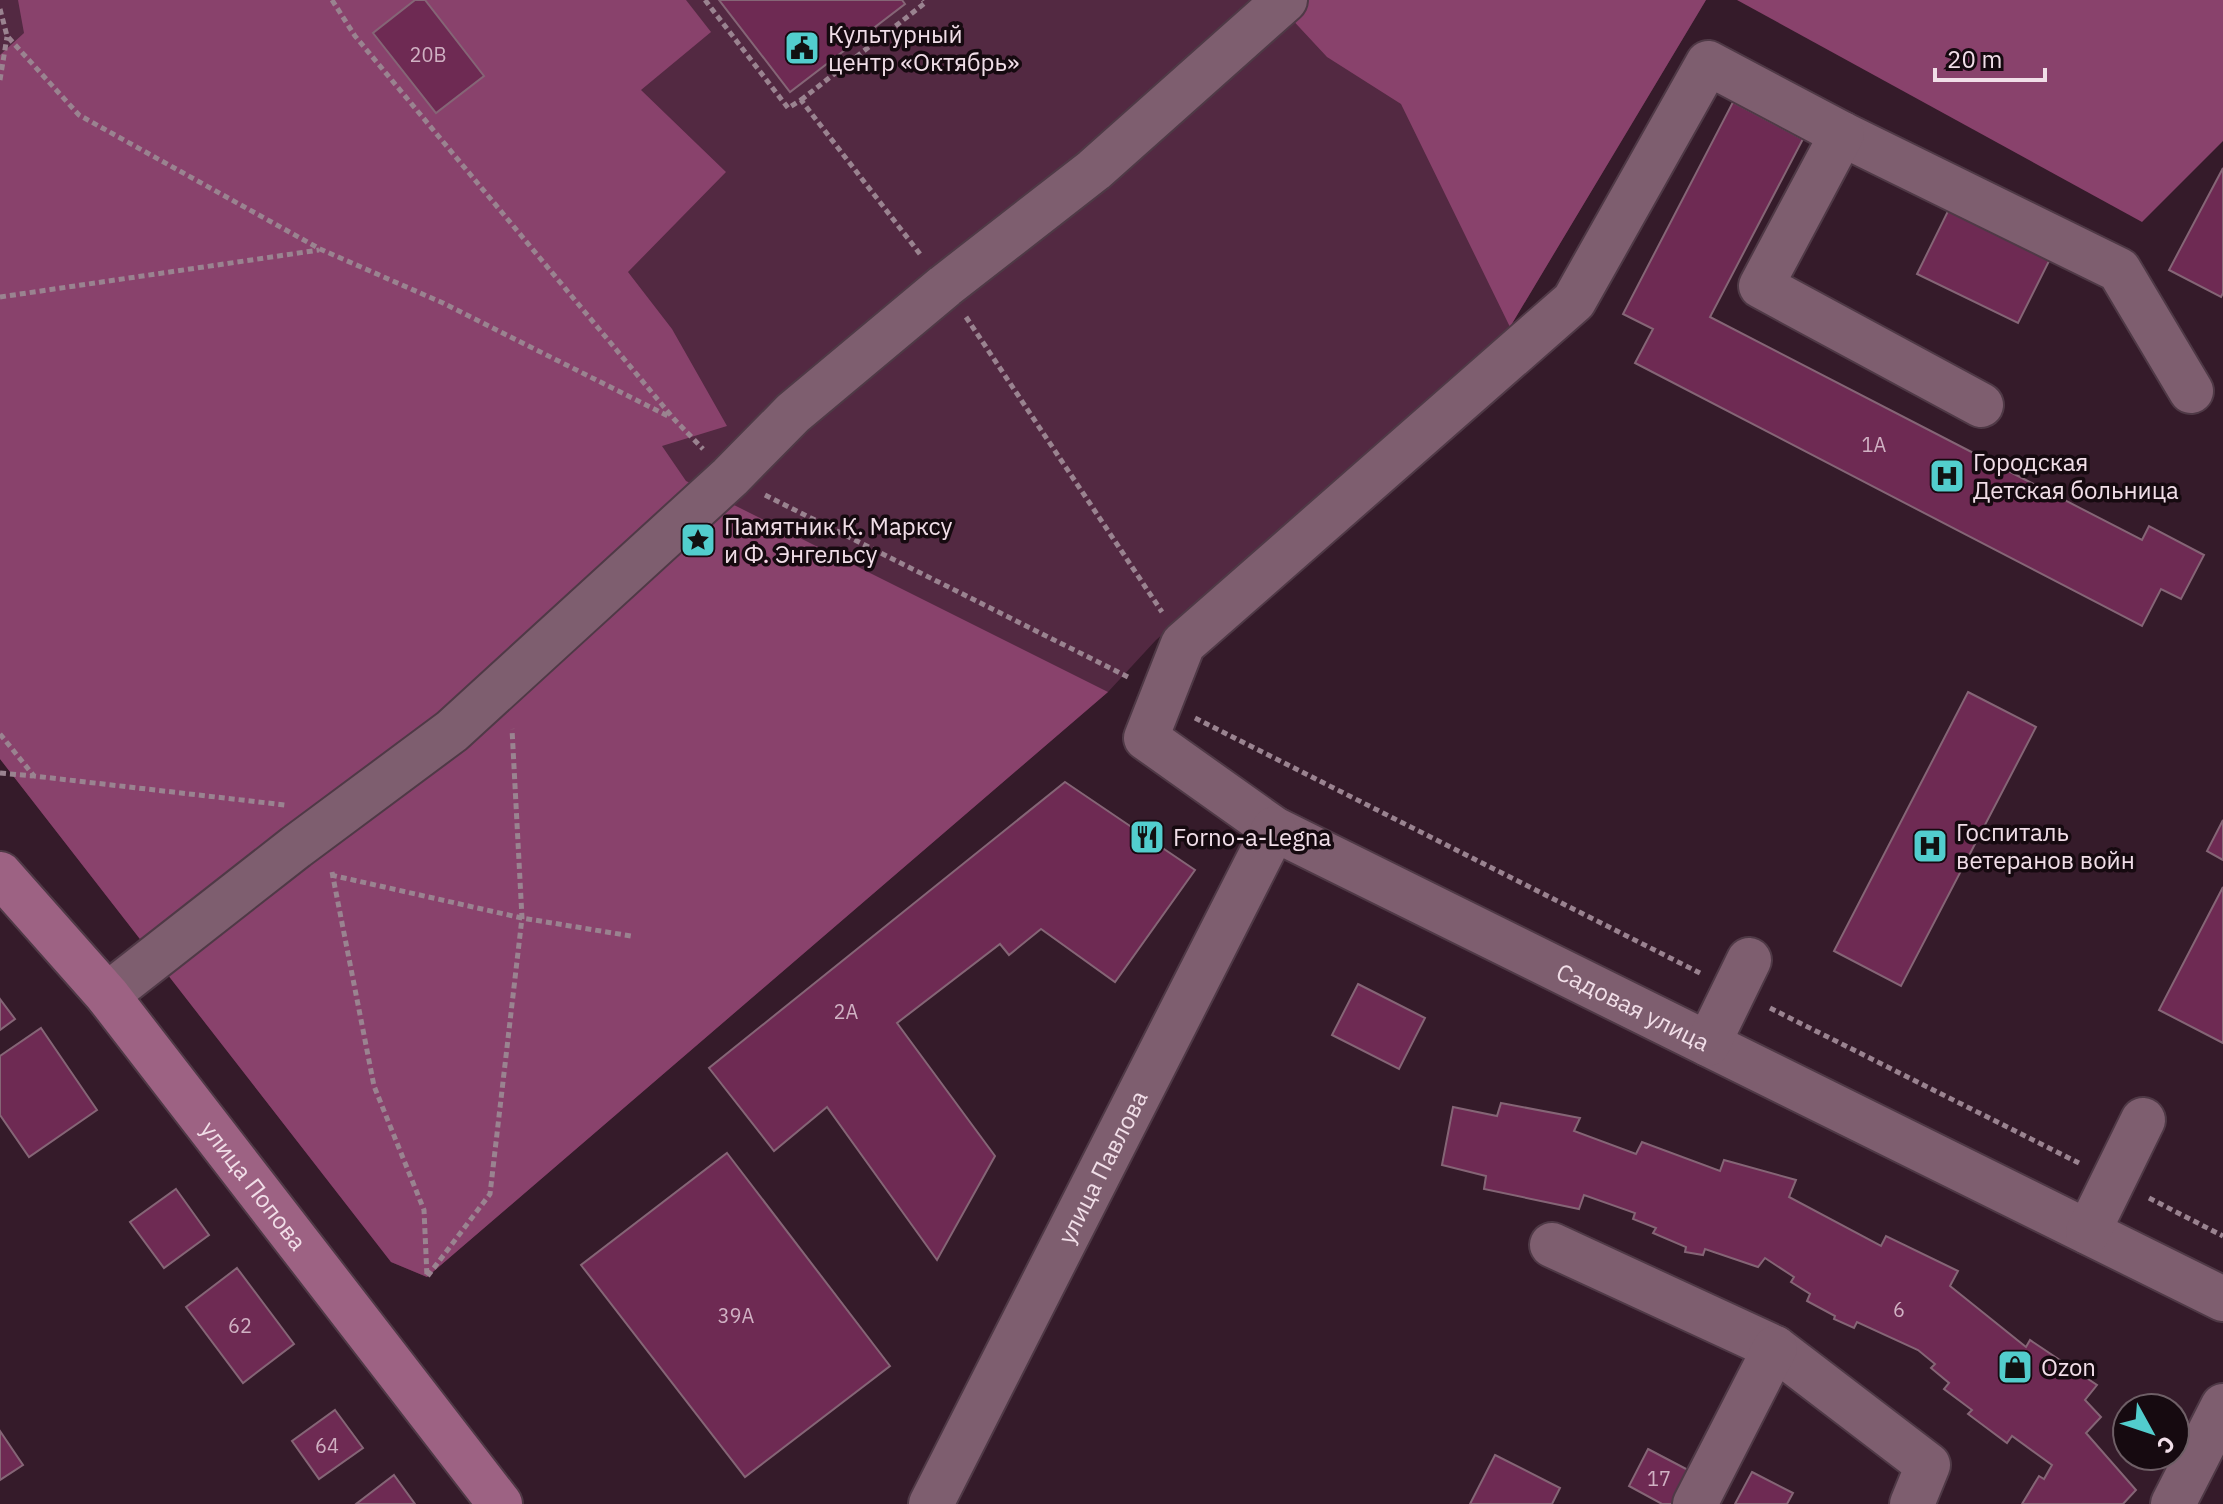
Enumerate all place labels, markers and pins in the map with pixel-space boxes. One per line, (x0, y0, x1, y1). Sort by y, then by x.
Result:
place label: Культурный центр «Октябрь» (828, 18, 1019, 78)
public building icon: Культурный центр «Октябрь» (783, 29, 821, 67)
place label: Городская Детская больница (1973, 446, 2179, 506)
hospital icon: Городская Детская больница (1928, 457, 1966, 495)
place label: Памятник К. Марксу и Ф. Энгельсу (724, 510, 953, 570)
place icon: Памятник К. Марксу и Ф. Энгельсу (679, 521, 717, 559)
place label: Госпиталь ветеранов войн (1956, 816, 2135, 876)
restaurant icon: Forno-a-Legna (1128, 818, 1166, 856)
place label: Forno-a-Legna (1173, 821, 1331, 853)
hospital icon: Госпиталь ветеранов войн (1911, 827, 1949, 865)
shop icon: Ozon (1996, 1348, 2034, 1386)
place label: Ozon (2041, 1351, 2096, 1383)

